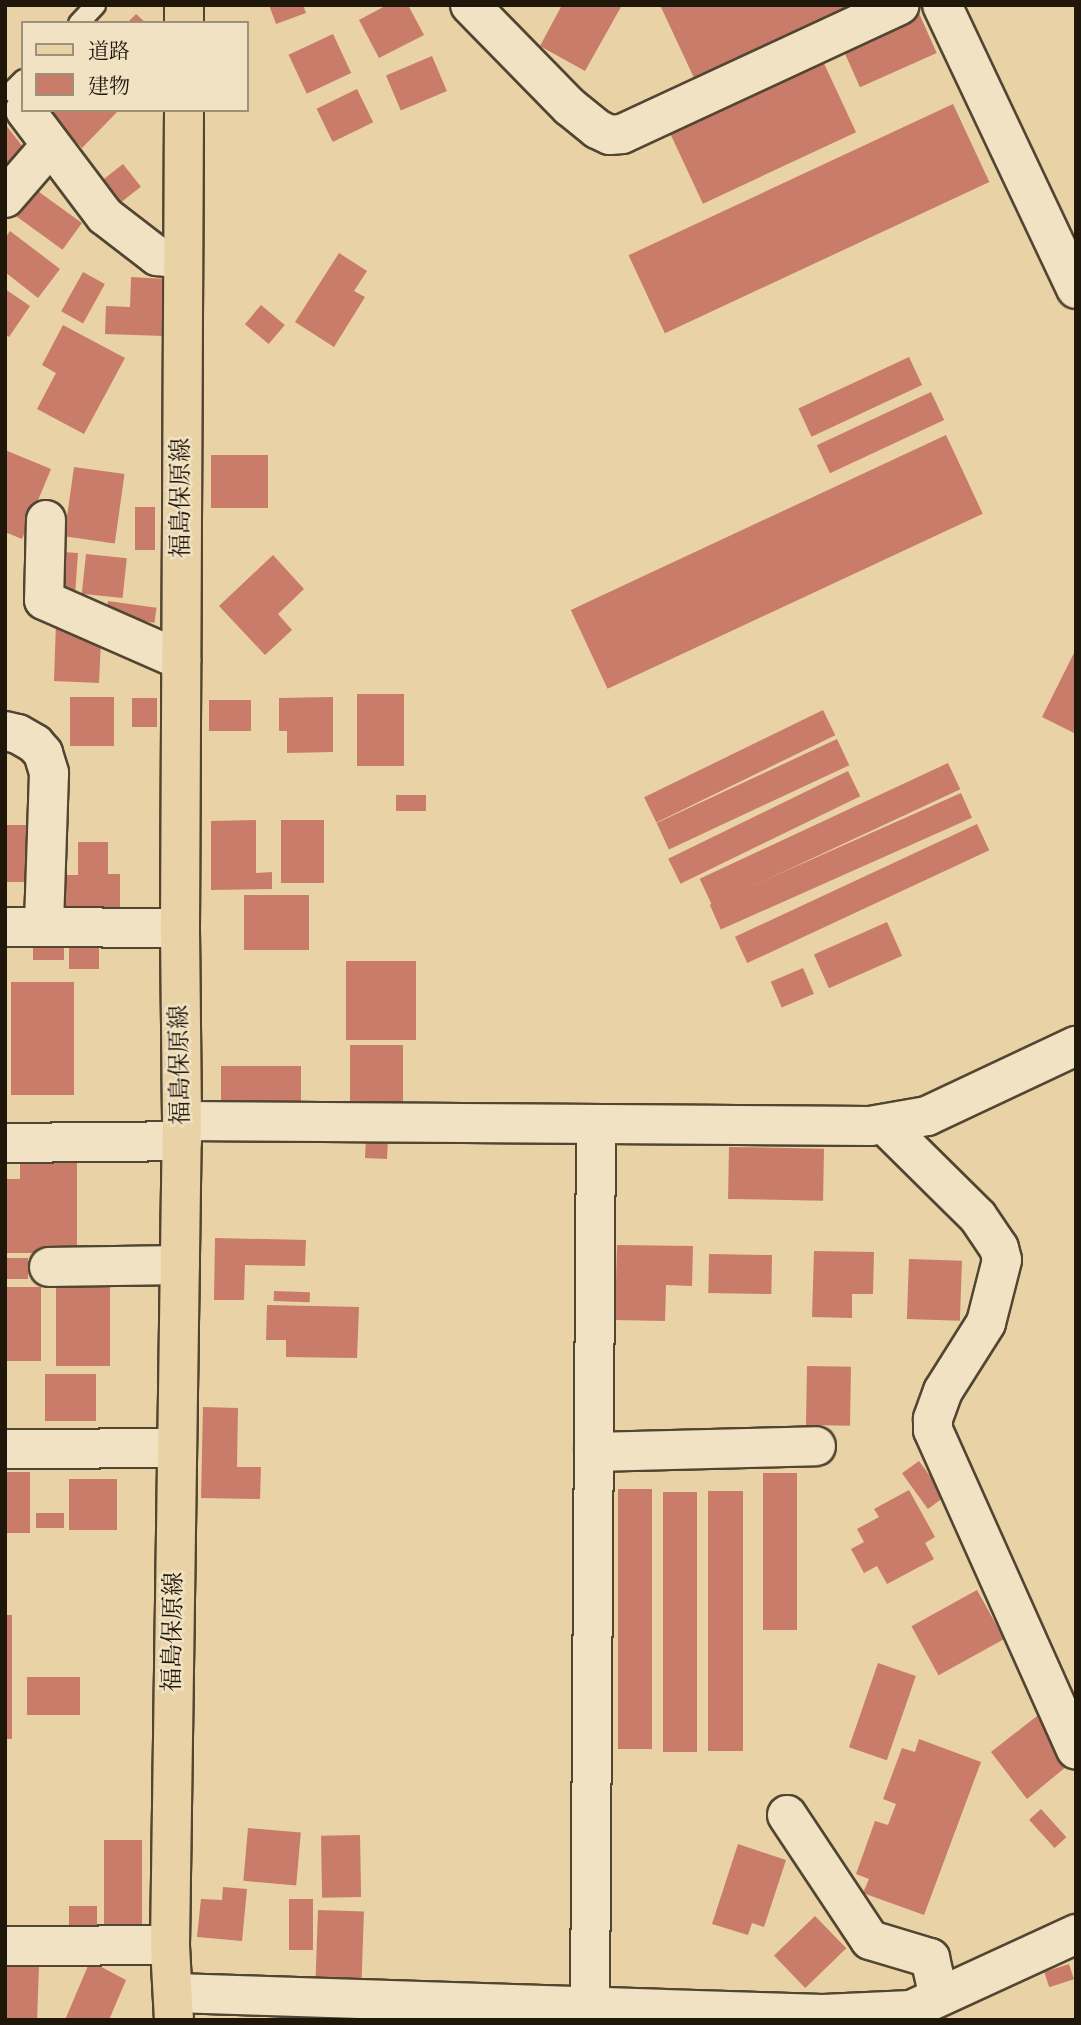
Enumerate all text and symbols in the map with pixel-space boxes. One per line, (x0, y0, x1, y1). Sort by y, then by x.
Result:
legend (21, 21, 248, 112)
text: 道路 (88, 39, 130, 66)
text: 建物 (88, 74, 130, 101)
street label: 福島保原線 (168, 438, 196, 558)
street label: 福島保原線 (166, 1005, 196, 1125)
street label: 福島保原線 (159, 1572, 189, 1692)

